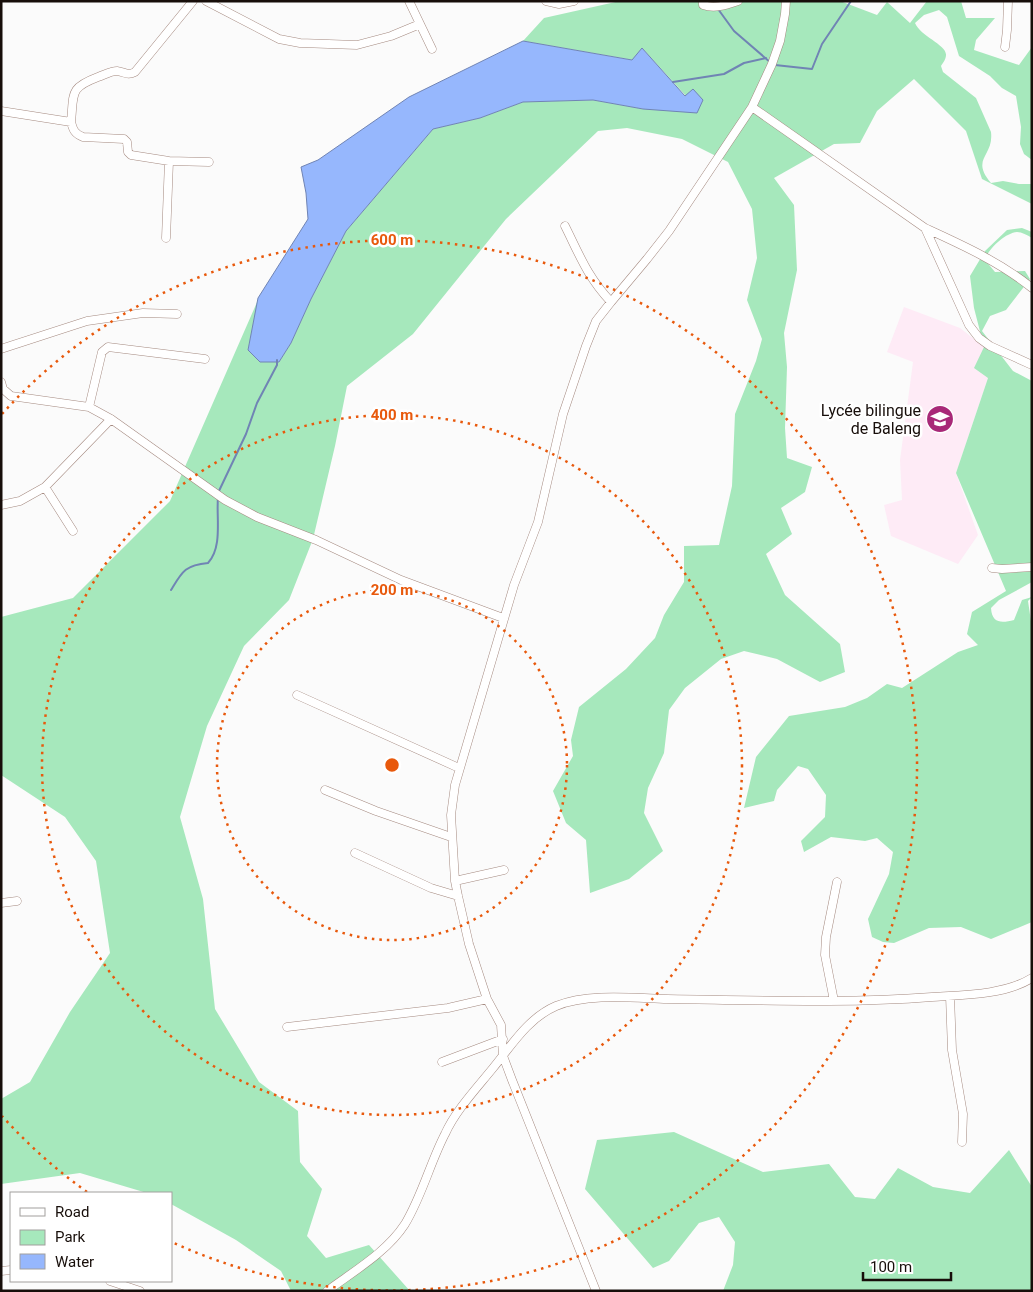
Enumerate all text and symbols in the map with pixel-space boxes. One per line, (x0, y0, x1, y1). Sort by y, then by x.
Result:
text: 600 m (371, 231, 413, 249)
place label: Lycée bilingue de Baleng (821, 401, 921, 438)
school or university icon: Lycée bilingue de Baleng (925, 404, 955, 434)
text: 400 m (371, 406, 413, 424)
text: 200 m (371, 581, 413, 599)
centre of rings (383, 756, 401, 774)
legend (10, 1192, 172, 1282)
text: Road (55, 1203, 89, 1221)
text: Park (55, 1228, 86, 1246)
scale bar (863, 1250, 950, 1282)
text: Water (55, 1253, 94, 1271)
text: 100 m (870, 1258, 912, 1276)

